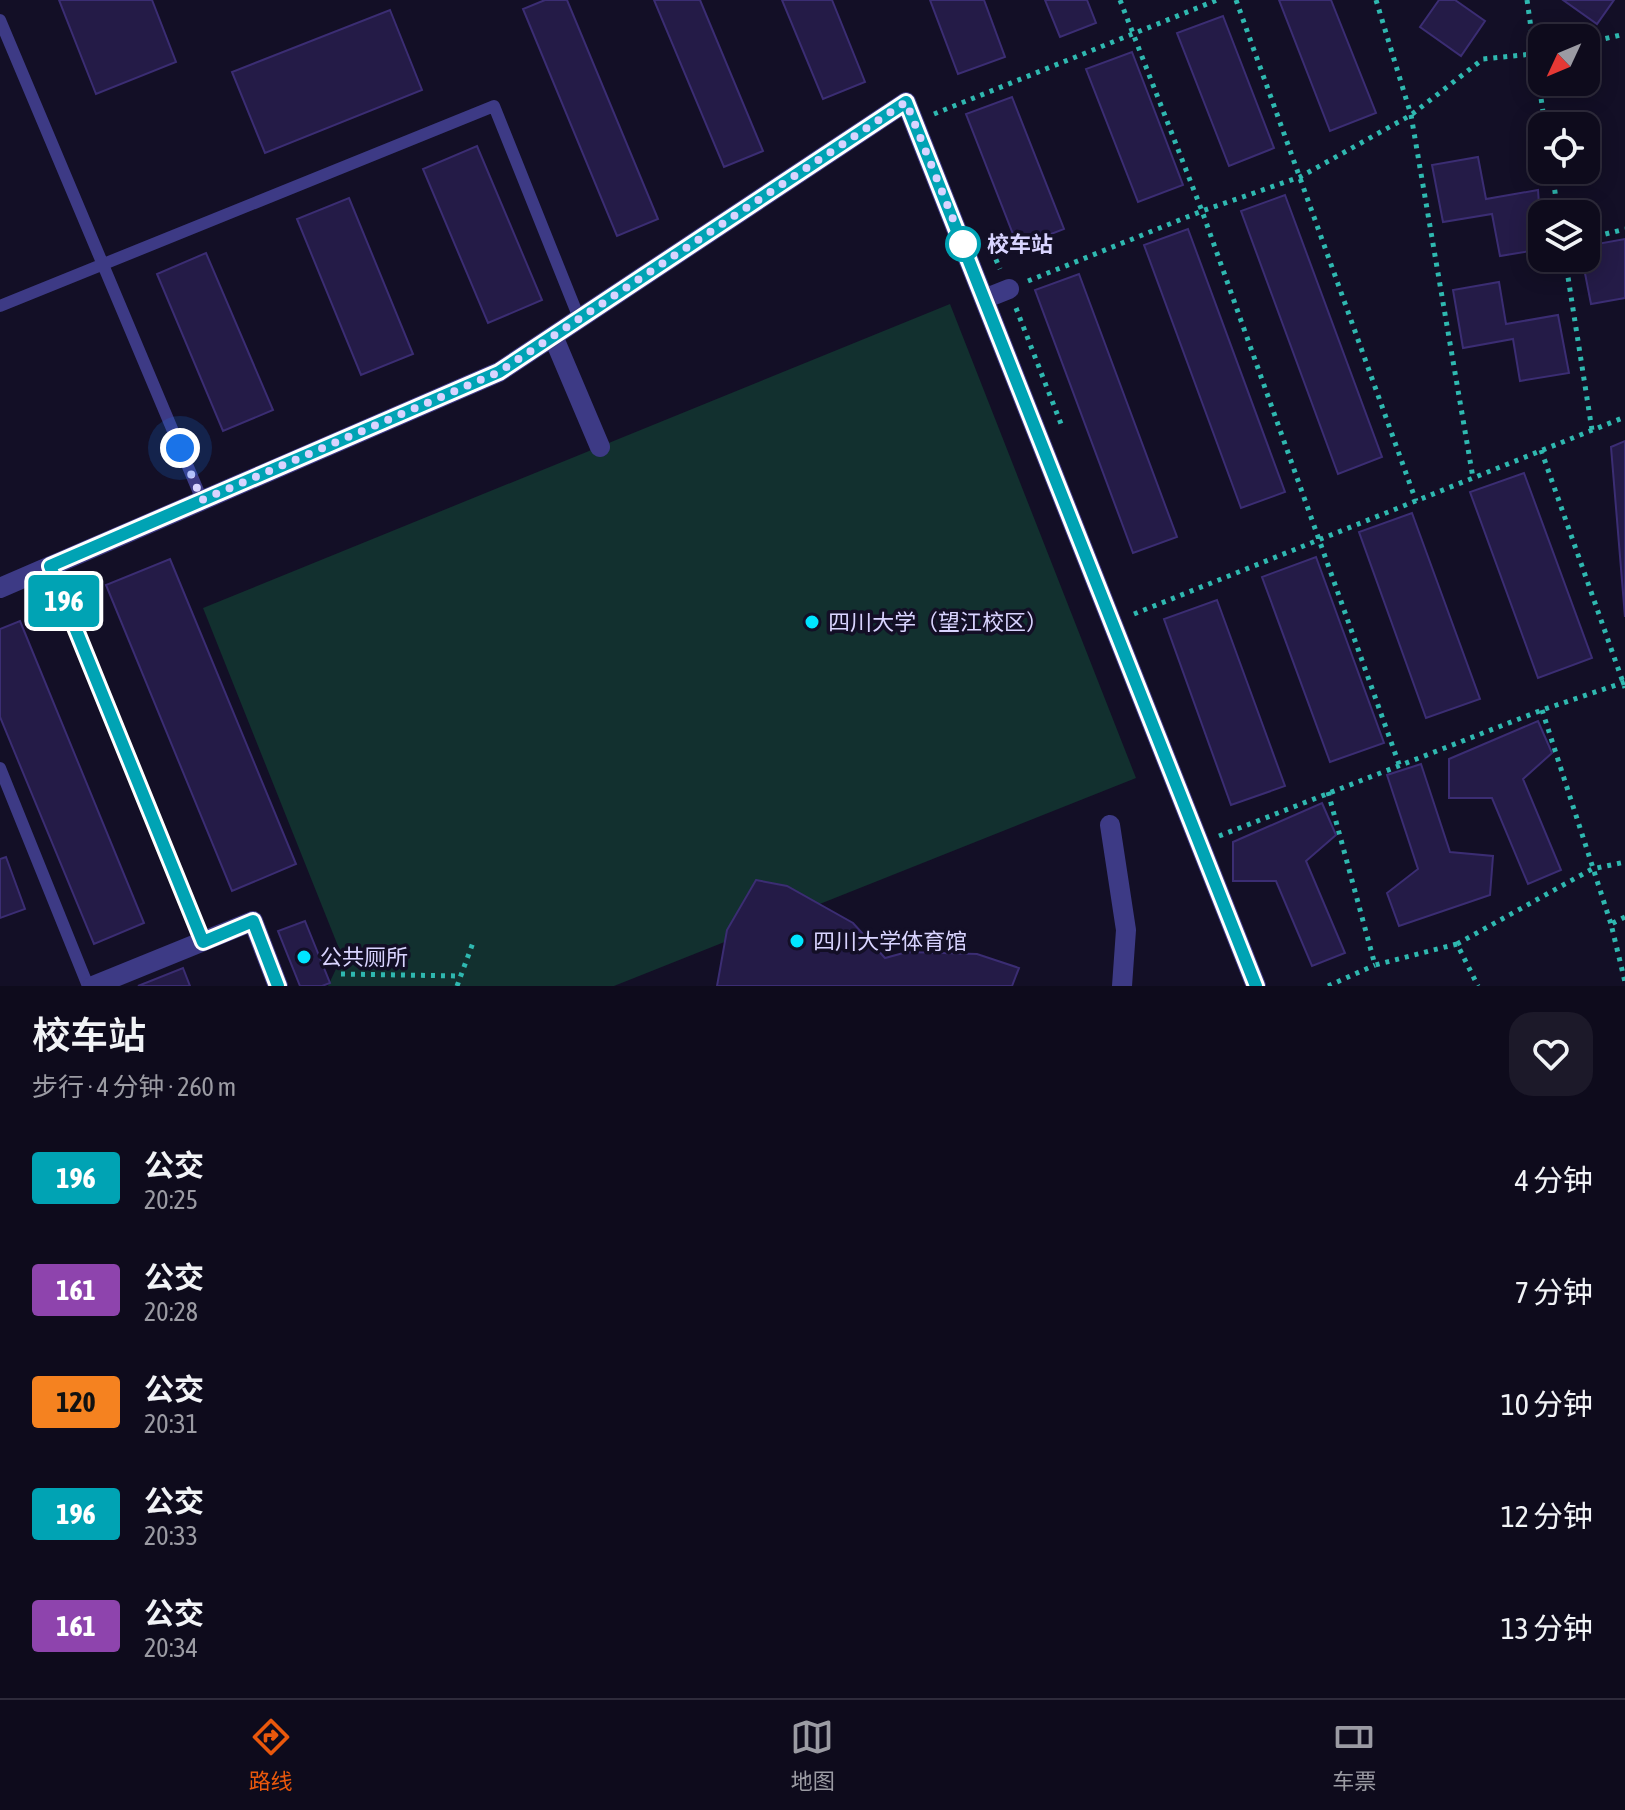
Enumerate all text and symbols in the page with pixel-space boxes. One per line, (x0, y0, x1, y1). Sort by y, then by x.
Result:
north arrow (1528, 24, 1600, 96)
map controls (1528, 24, 1600, 272)
button: locate (1528, 112, 1600, 184)
button: layers (1528, 200, 1600, 272)
marker: 校车站 (946, 227, 980, 261)
place label: 校车站 (987, 231, 1053, 257)
your location (160, 428, 200, 468)
line badge: 196 (18, 575, 110, 627)
text: 196 (44, 585, 84, 617)
place label: 四川大学（望江校区） (828, 609, 1048, 635)
marker: 四川大学（望江校区） (803, 613, 821, 631)
place label: 四川大学体育馆 (813, 928, 967, 954)
marker: 四川大学体育馆 (788, 932, 806, 950)
place label: 公共厕所 (320, 944, 408, 970)
marker: 公共厕所 (295, 948, 313, 966)
button: heart (1509, 1012, 1593, 1096)
text: 校车站 (32, 1014, 146, 1057)
text: 步行 · 4 分钟 · 260 m (32, 1072, 236, 1102)
text: 公交 (144, 1148, 204, 1182)
text: 196 (56, 1162, 96, 1194)
text: 4 分钟 (1515, 1163, 1593, 1197)
text: 20:25 (144, 1185, 198, 1215)
text: 公交 (144, 1260, 204, 1294)
text: 161 (56, 1274, 96, 1306)
text: 7 分钟 (1515, 1275, 1593, 1309)
text: 20:28 (144, 1297, 198, 1327)
text: 公交 (144, 1372, 204, 1406)
text: 120 (56, 1386, 96, 1418)
text: 10 分钟 (1501, 1387, 1593, 1421)
text: 20:31 (144, 1409, 198, 1439)
text: 公交 (144, 1484, 204, 1518)
text: 196 (56, 1498, 96, 1530)
text: 12 分钟 (1501, 1499, 1593, 1533)
text: 20:33 (144, 1521, 198, 1551)
text: 公交 (144, 1596, 204, 1630)
text: 161 (56, 1610, 96, 1642)
text: 13 分钟 (1501, 1611, 1593, 1645)
text: 20:34 (144, 1633, 198, 1663)
tab: 路线 (249, 1715, 293, 1795)
tab: 地图 (790, 1715, 834, 1795)
tab: 车票 (1332, 1715, 1376, 1795)

